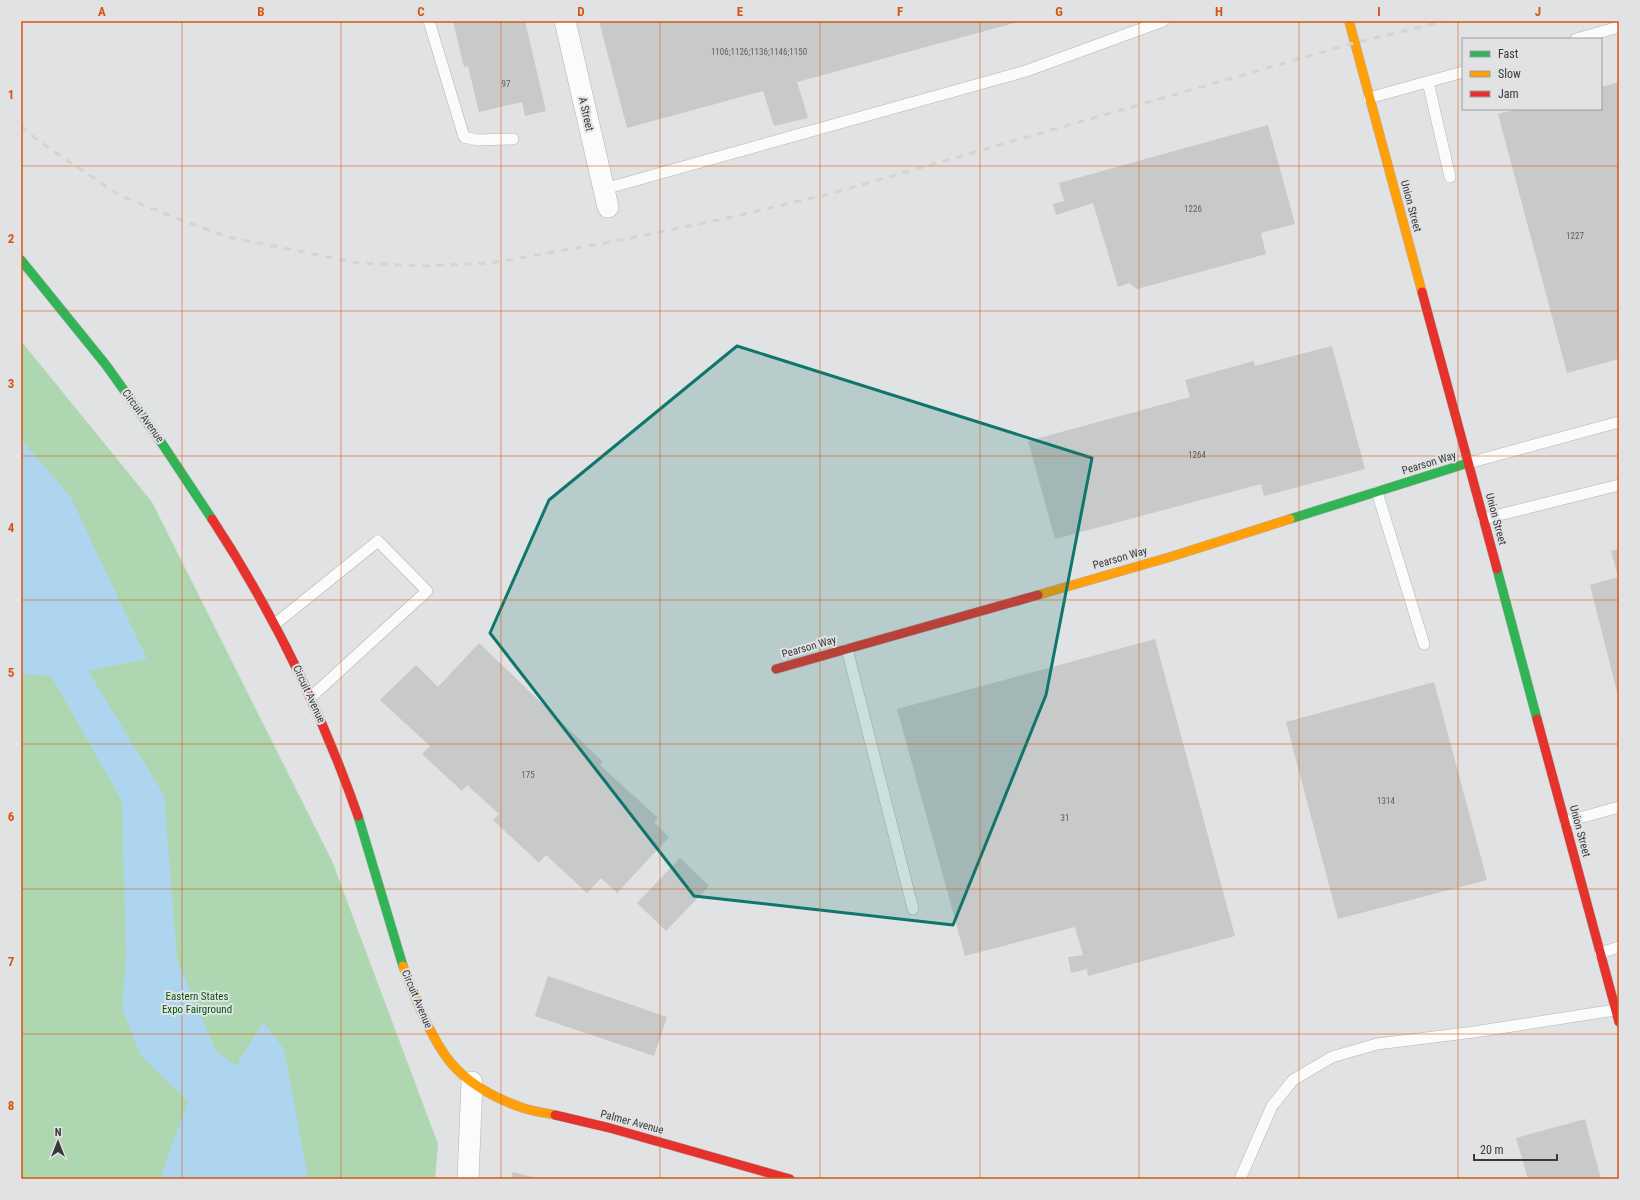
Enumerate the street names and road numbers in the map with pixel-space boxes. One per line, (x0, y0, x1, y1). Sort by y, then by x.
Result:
street label: A Street (576, 96, 596, 132)
street label: Union Street (1398, 179, 1424, 233)
street label: Circuit Avenue (119, 387, 167, 445)
street label: Pearson Way (1400, 448, 1458, 477)
street label: Union Street (1483, 492, 1509, 546)
street label: Pearson Way (1091, 544, 1149, 572)
street label: Pearson Way (780, 633, 838, 661)
street label: Circuit Avenue (290, 663, 328, 725)
street label: Union Street (1567, 804, 1593, 858)
street label: Circuit Avenue (399, 968, 435, 1030)
street label: Palmer Avenue (599, 1107, 665, 1137)

